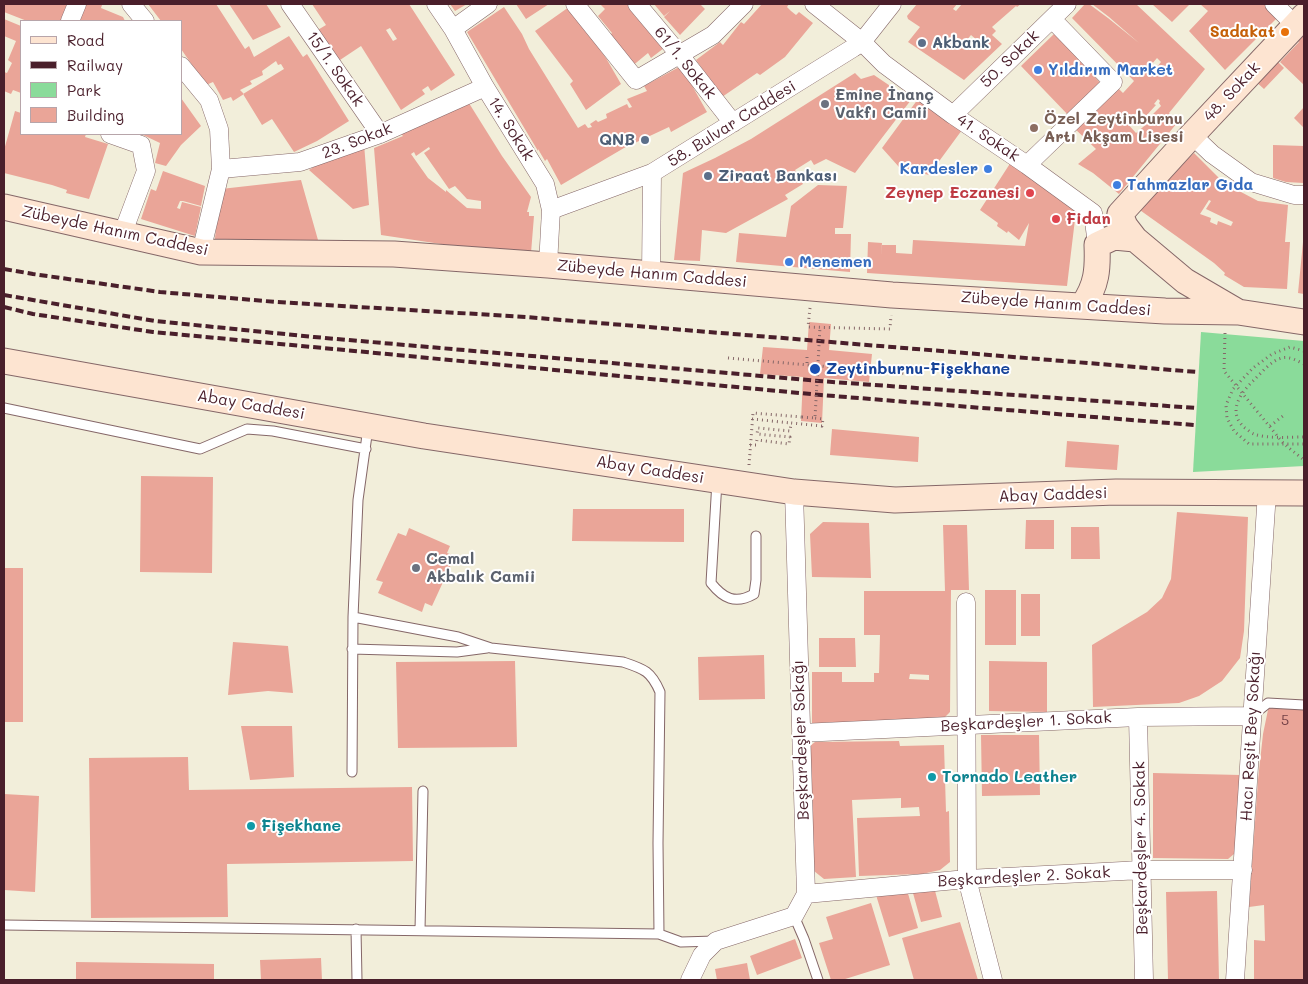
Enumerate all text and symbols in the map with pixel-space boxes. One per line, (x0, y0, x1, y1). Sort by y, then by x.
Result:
legend (20, 20, 182, 135)
place label: Sadakat (1210, 22, 1275, 42)
street label: 61/1. Sokak (650, 23, 720, 103)
street label: 50. Sokak (977, 26, 1043, 92)
marker: Sadakat (1279, 26, 1291, 38)
street label: 15/1. Sokak (302, 28, 368, 110)
text: Road (67, 30, 104, 50)
place label: Akbank (932, 33, 990, 53)
marker: Akbank (916, 37, 928, 49)
text: Railway (67, 55, 123, 75)
street label: 48. Sokak (1200, 58, 1264, 126)
place label: Yıldırım Market (1048, 60, 1173, 80)
marker: Yıldırım Market (1032, 64, 1044, 76)
street label: 58. Bulvar Caddesi (664, 77, 800, 171)
text: Park (67, 80, 101, 100)
place label: Emine İnanç Vakfı Camii (835, 85, 934, 123)
street label: 14. Sokak (484, 93, 538, 165)
marker: Emine İnanç Vakfı Camii (819, 98, 831, 110)
text: Building (67, 105, 124, 125)
place label: Özel Zeytinburnu Artı Akşam Lisesi (1044, 109, 1184, 147)
street label: 41. Sokak (953, 110, 1023, 166)
street label: 23. Sokak (319, 119, 395, 163)
marker: Özel Zeytinburnu Artı Akşam Lisesi (1028, 122, 1040, 134)
place label: QNB (599, 130, 635, 150)
marker: QNB (639, 134, 651, 146)
place label: Kardesler (899, 159, 978, 179)
marker: Kardesler (982, 163, 994, 175)
place label: Ziraat Bankası (718, 166, 838, 186)
marker: Ziraat Bankası (702, 170, 714, 182)
place label: Tahmazlar Gıda (1127, 175, 1253, 195)
marker: Tahmazlar Gıda (1111, 179, 1123, 191)
place label: Zeynep Eczanesi (885, 183, 1020, 203)
marker: Zeynep Eczanesi (1024, 187, 1036, 199)
street label: Zübeyde Hanım Caddesi (20, 202, 210, 260)
place label: Fidan (1066, 209, 1111, 229)
marker: Fidan (1050, 213, 1062, 225)
place label: Menemen (799, 252, 872, 272)
street label: Zübeyde Hanım Caddesi (556, 256, 748, 292)
marker: Menemen (783, 256, 795, 268)
street label: Zübeyde Hanım Caddesi (960, 288, 1152, 320)
place label: Zeytinburnu-Fişekhane (826, 359, 1010, 379)
marker: Zeytinburnu-Fişekhane (808, 362, 822, 376)
street label: Abay Caddesi (196, 386, 306, 424)
street label: Abay Caddesi (595, 452, 705, 488)
street label: Abay Caddesi (998, 484, 1108, 506)
place label: Cemal Akbalık Camii (426, 549, 535, 587)
marker: Cemal Akbalık Camii (410, 562, 422, 574)
street label: Hacı Reşit Bey Sokağı (1237, 650, 1265, 822)
street label: Beşkardeşler Sokağı (789, 660, 813, 820)
street label: Beşkardeşler 1. Sokak (940, 708, 1112, 736)
house number: 5 (1281, 713, 1289, 729)
street label: Beşkardeşler 4. Sokak (1130, 761, 1152, 935)
place label: Tornado Leather (942, 767, 1077, 787)
marker: Tornado Leather (926, 771, 938, 783)
place label: Fişekhane (261, 816, 341, 836)
marker: Fişekhane (245, 820, 257, 832)
street label: Beşkardeşler 2. Sokak (937, 863, 1111, 891)

